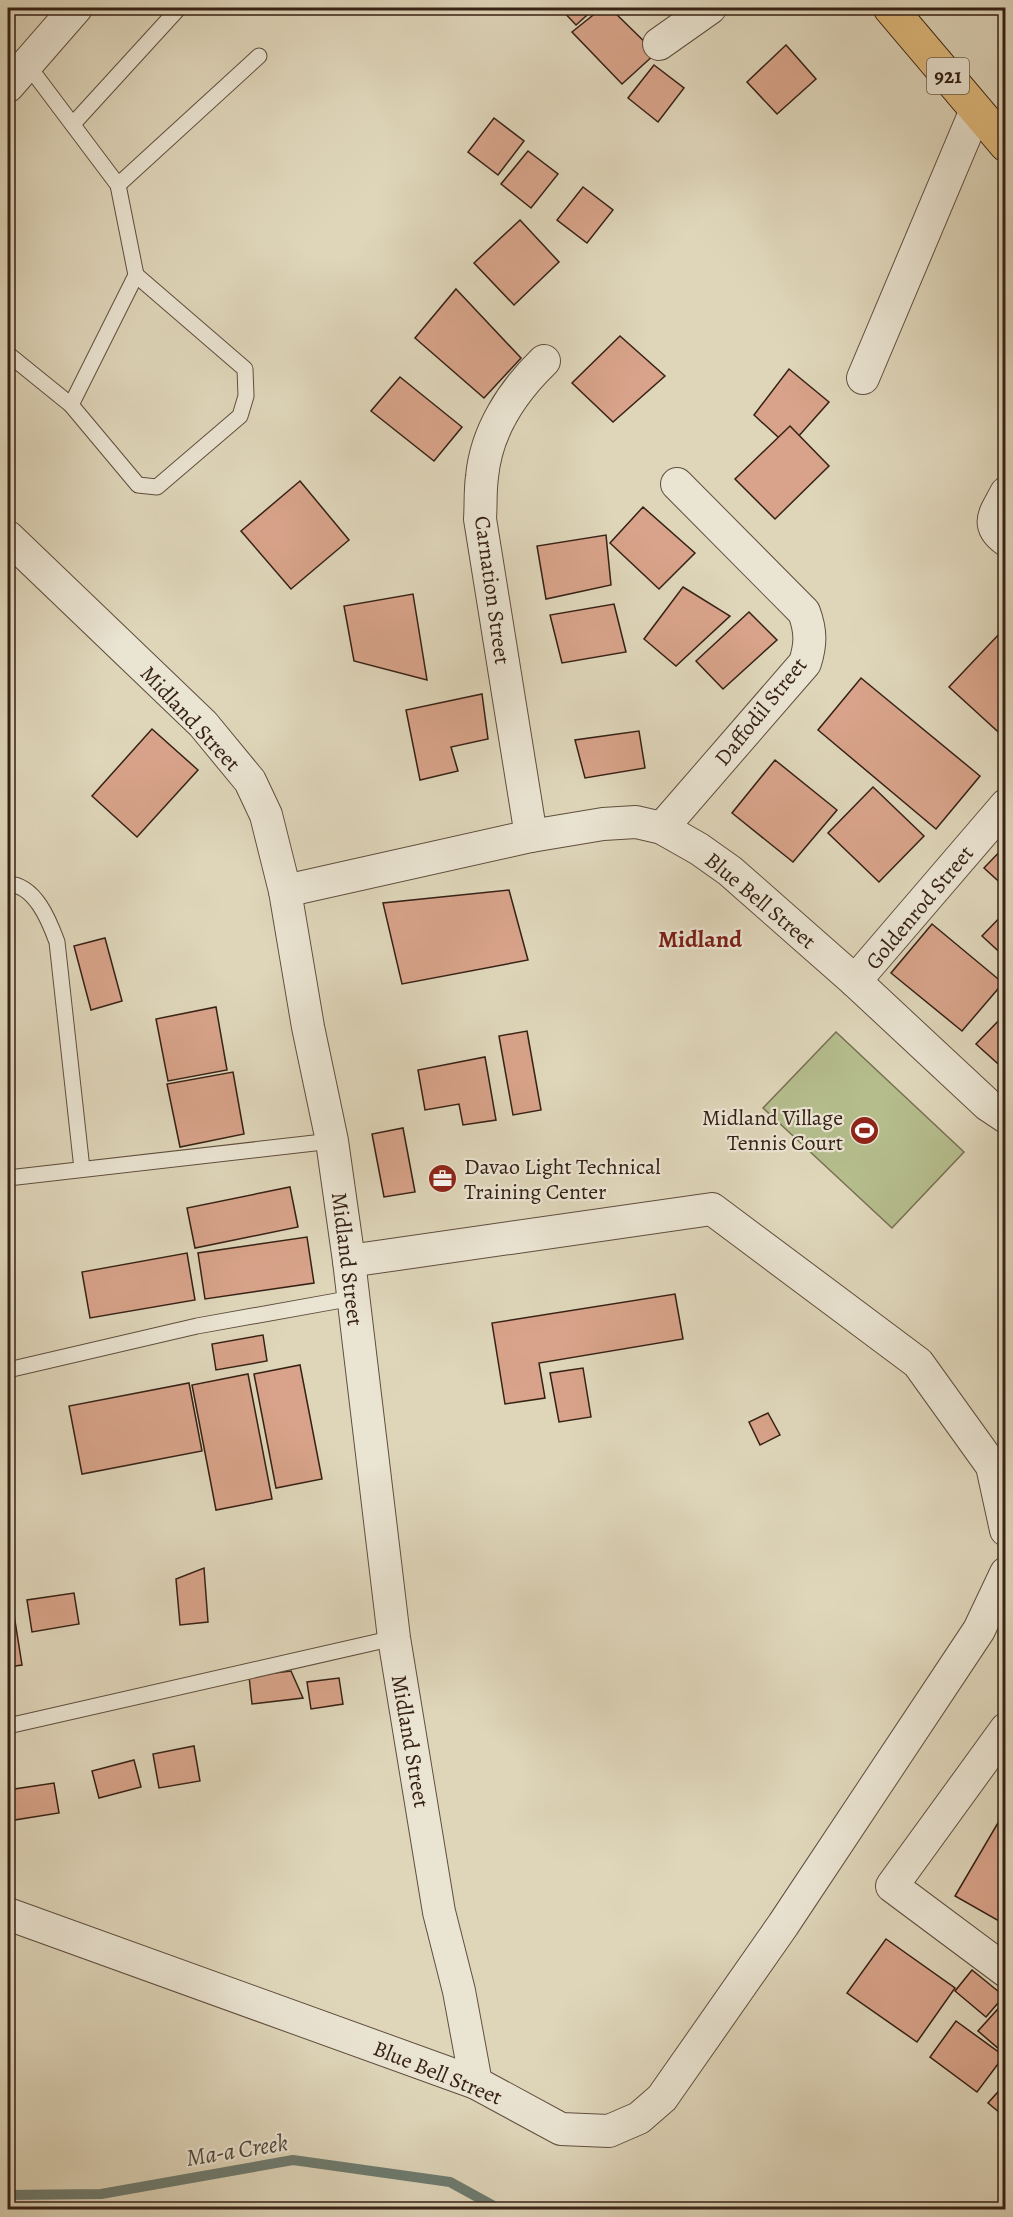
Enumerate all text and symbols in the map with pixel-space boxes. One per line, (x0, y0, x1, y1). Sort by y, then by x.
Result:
road number: 921 (927, 58, 969, 94)
street label: Carnation Street (467, 514, 517, 666)
street label: Daffodil Street (708, 651, 814, 772)
street label: Midland Street (133, 659, 247, 778)
street label: Goldenrod Street (859, 839, 981, 976)
street label: Blue Bell Street (698, 845, 822, 956)
district label: Midland (658, 923, 742, 955)
place label: Midland Village Tennis Court (702, 1103, 843, 1158)
sports icon: Midland Village Tennis Court (848, 1114, 880, 1146)
place label: Davao Light Technical Training Center (464, 1152, 661, 1207)
office icon: Davao Light Technical Training Center (427, 1163, 459, 1195)
street label: Midland Street (324, 1191, 370, 1328)
street label: Midland Street (384, 1672, 436, 1810)
street label: Blue Bell Street (369, 2033, 507, 2112)
water label: Ma-a Creek (184, 2126, 290, 2174)

